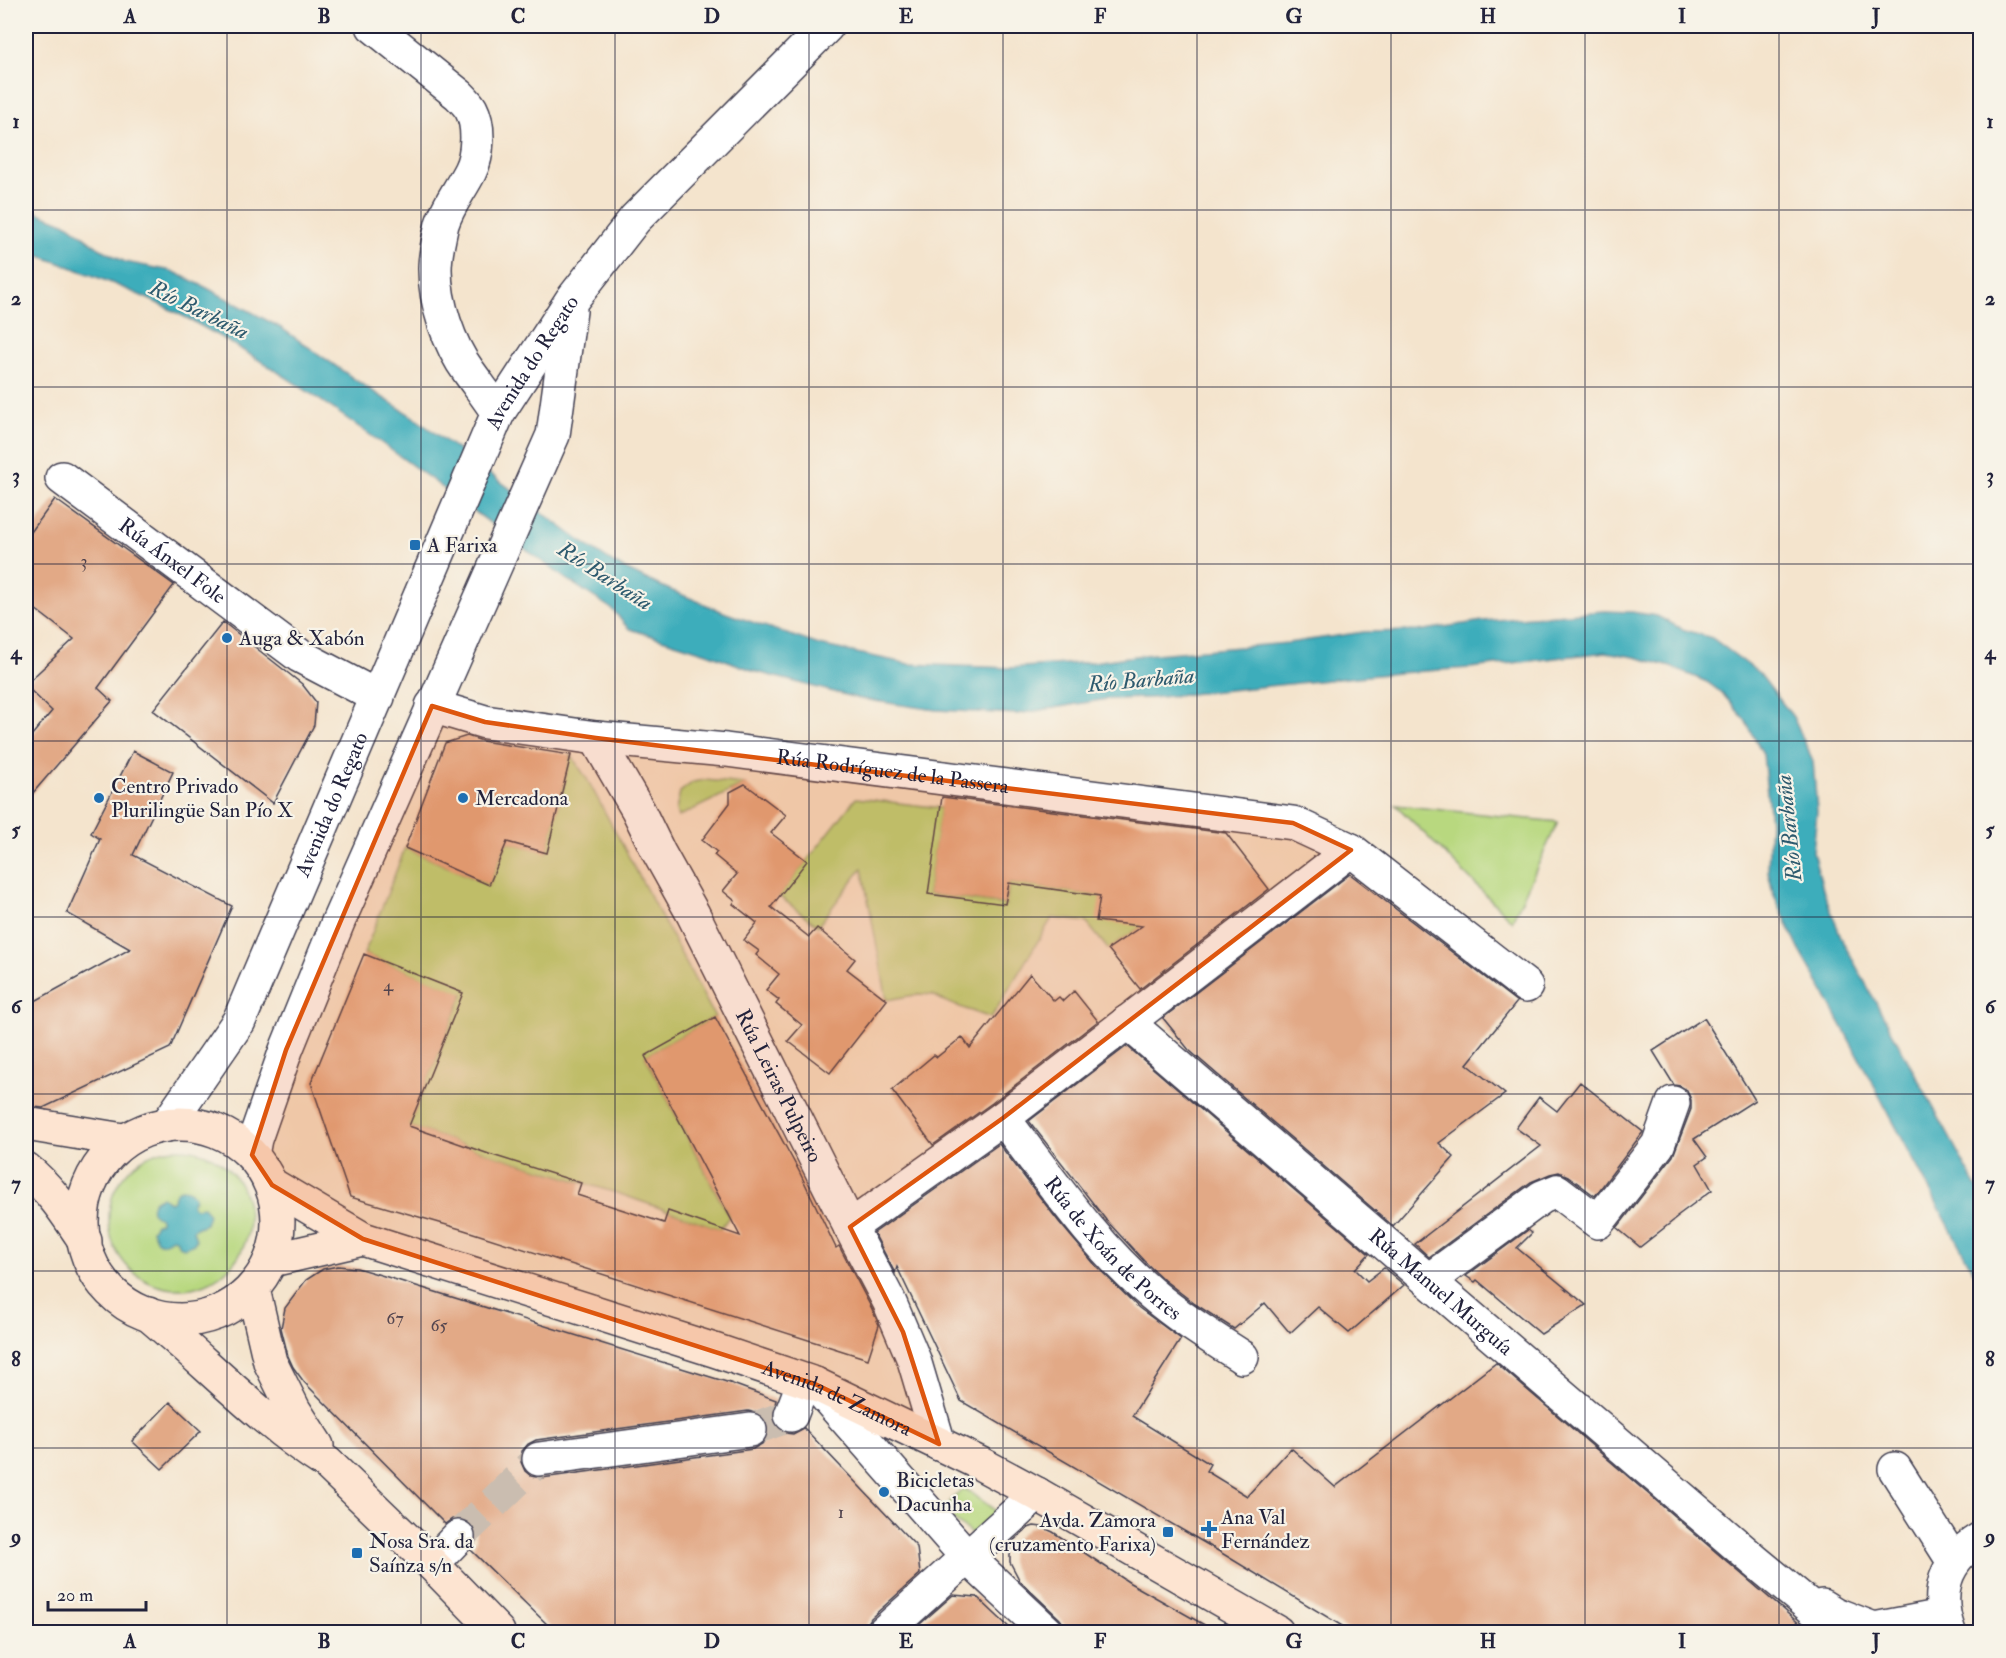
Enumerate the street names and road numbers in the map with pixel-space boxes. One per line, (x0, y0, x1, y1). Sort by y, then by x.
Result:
street label: Avenida do Regato (479, 290, 585, 435)
street label: Rúa Ánxel Fole (113, 512, 232, 610)
street label: Avenida do Regato (288, 728, 374, 882)
street label: Rúa Rodríguez de la Passera (775, 743, 1011, 800)
street label: Rúa Leiras Pulpeiro (729, 1004, 829, 1167)
street label: Rúa de Xoán de Porres (1038, 1171, 1187, 1326)
street label: Rúa Manuel Murguía (1363, 1222, 1519, 1361)
street label: Avenida de Zamora (758, 1353, 917, 1442)

